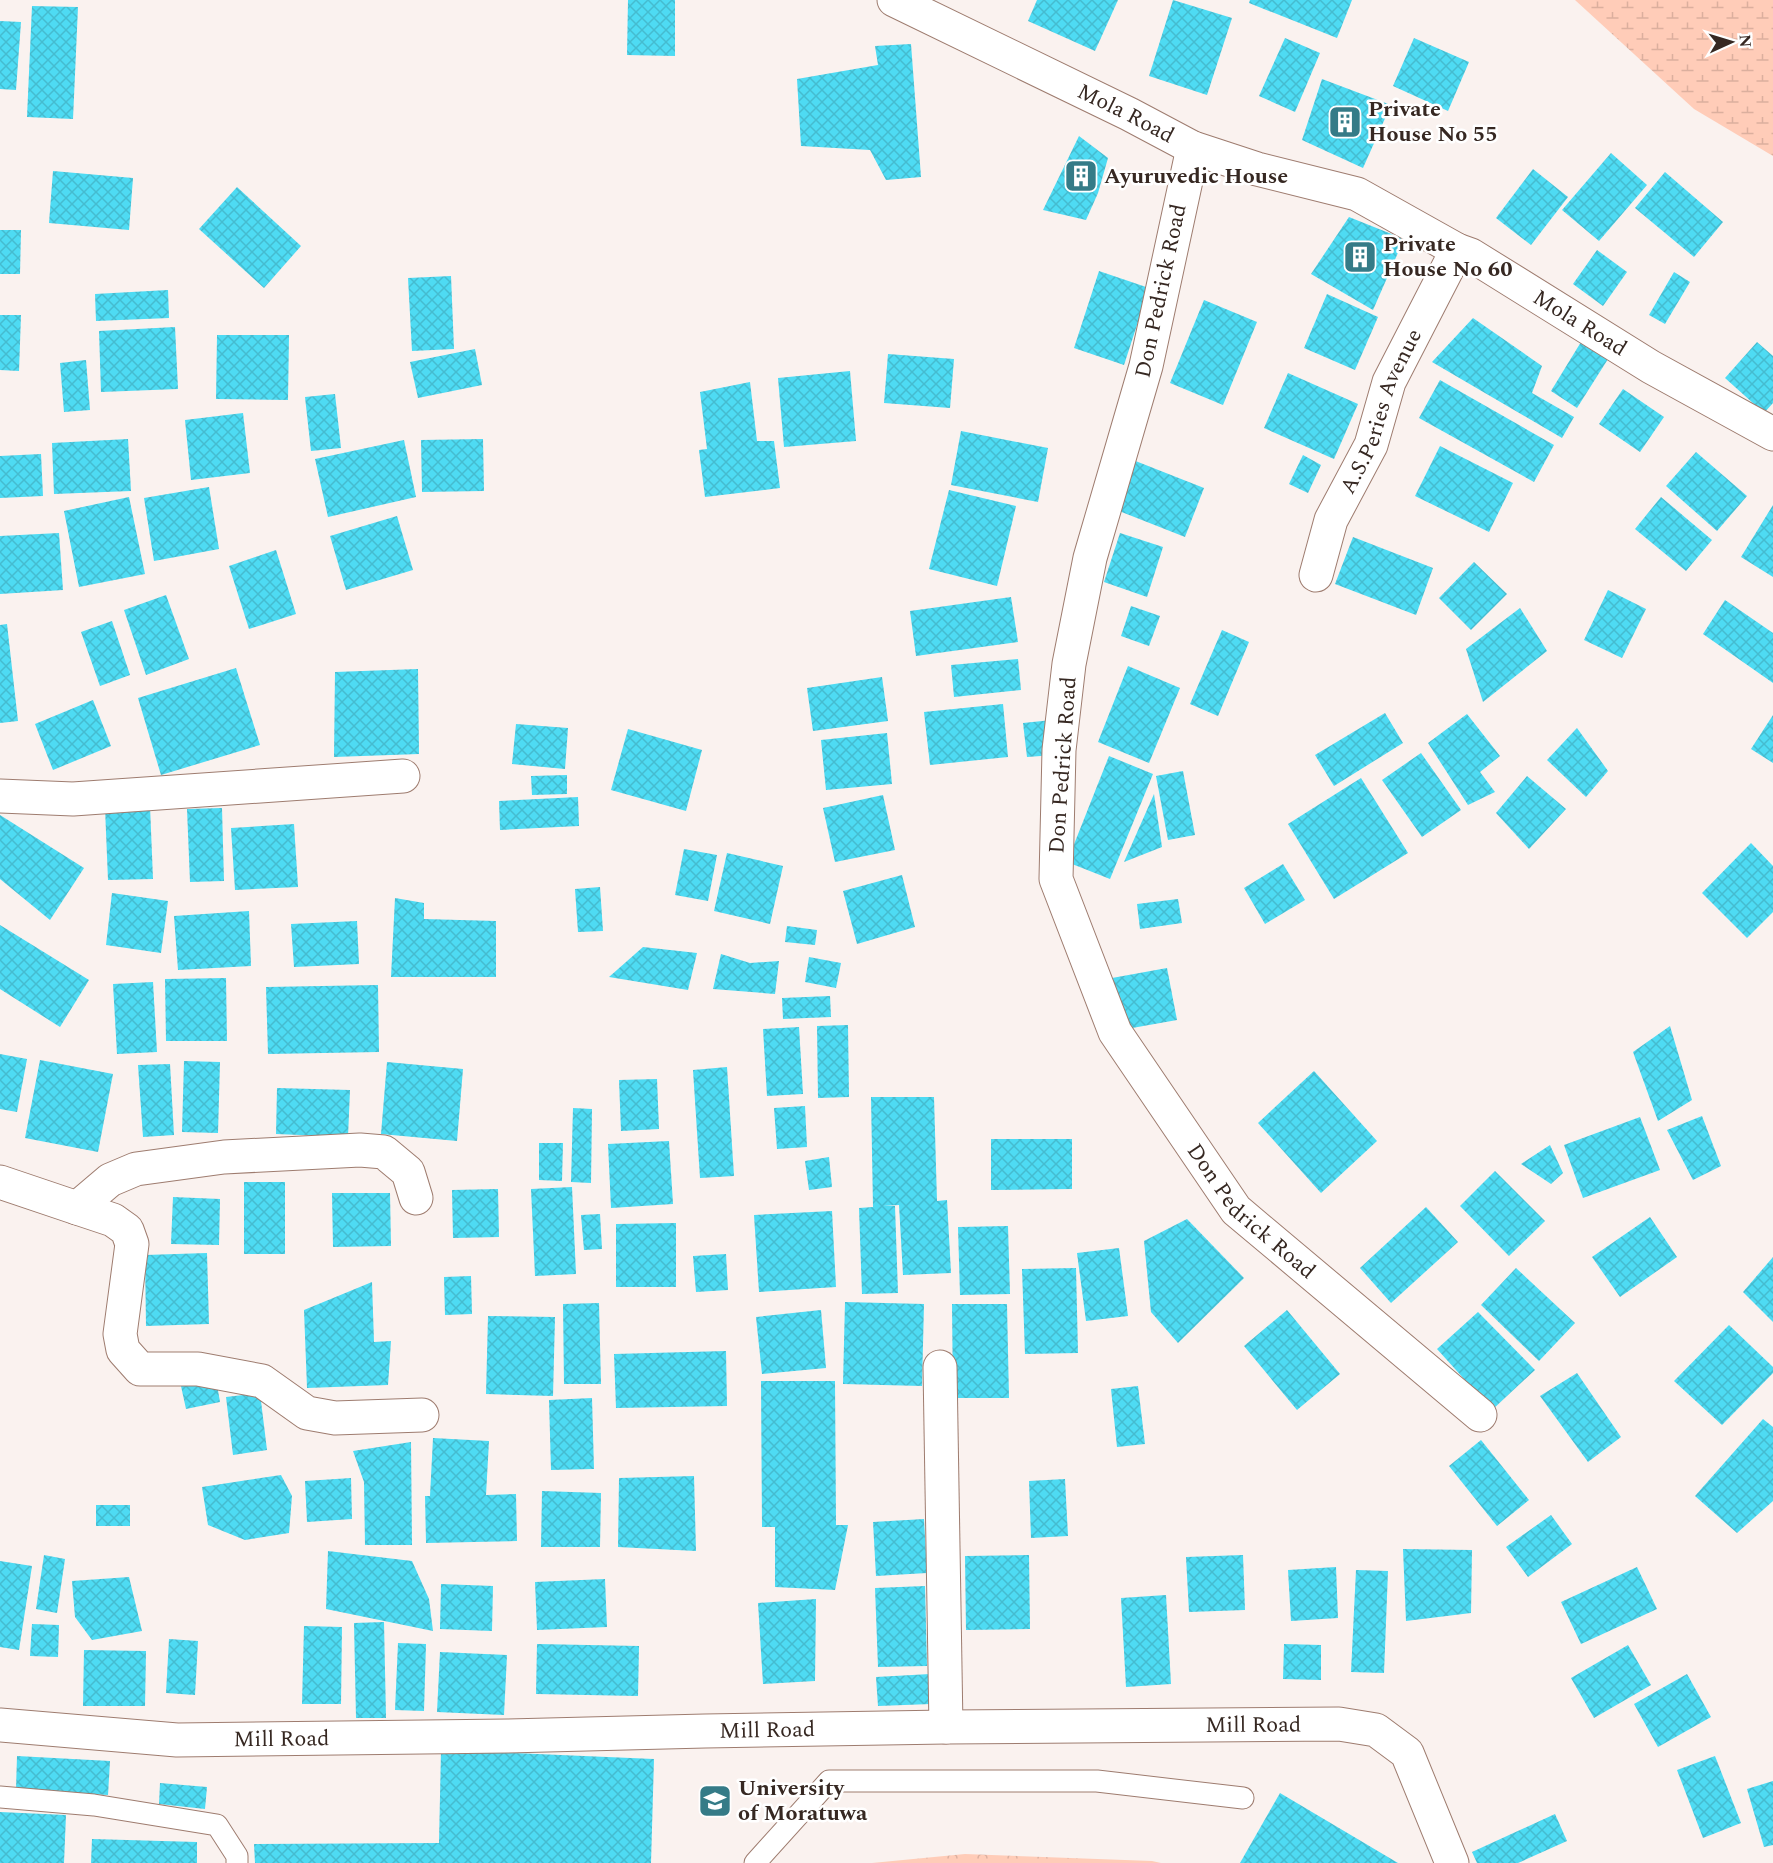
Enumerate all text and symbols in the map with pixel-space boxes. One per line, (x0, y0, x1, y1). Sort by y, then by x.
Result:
north arrow (1701, 12, 1761, 72)
text: N (1733, 34, 1757, 48)
street label: Mola Road (1072, 75, 1180, 152)
place label: Private House No 55 (1368, 93, 1497, 151)
building icon: Private House No 55 (1327, 104, 1363, 140)
building icon: Ayuruvedic House (1063, 158, 1099, 194)
place label: Ayuruvedic House (1104, 160, 1288, 193)
street label: Don Pedrick Road (1126, 201, 1196, 381)
place label: Private House No 60 (1383, 228, 1512, 286)
building icon: Private House No 60 (1342, 239, 1378, 275)
street label: Mola Road (1527, 281, 1633, 365)
street label: A.S.Peries Avenue (1331, 323, 1430, 500)
street label: Don Pedrick Road (1040, 675, 1086, 855)
street label: Don Pedrick Road (1179, 1137, 1323, 1287)
street label: Mill Road (1205, 1708, 1301, 1742)
street label: Mill Road (719, 1713, 816, 1747)
street label: Mill Road (233, 1722, 330, 1756)
place label: University of Moratuwa (738, 1772, 868, 1830)
school or university icon: University of Moratuwa (697, 1783, 733, 1819)

